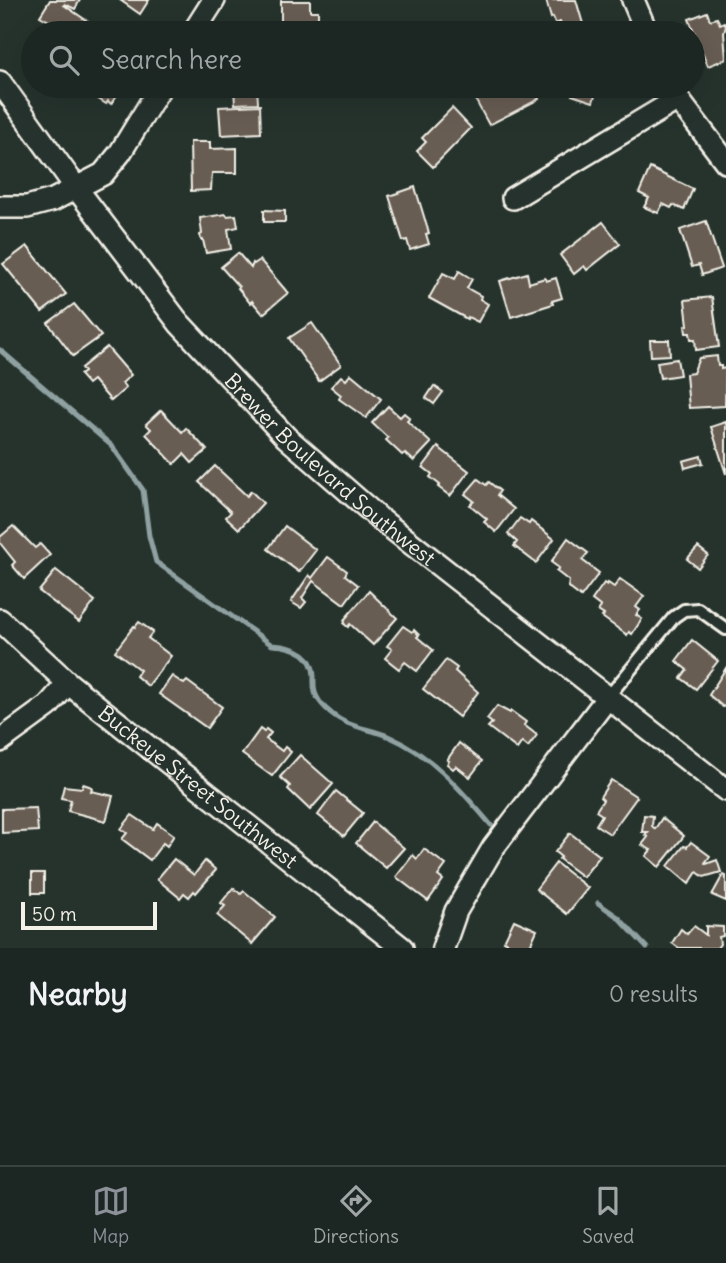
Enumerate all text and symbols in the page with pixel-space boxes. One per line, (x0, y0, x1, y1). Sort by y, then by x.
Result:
search box (21, 21, 705, 98)
icon: search (45, 41, 83, 79)
text: Search here (101, 43, 242, 76)
street label: Brewer Boulevard Southwest (219, 367, 441, 571)
street label: Buckeye Street Southwest (93, 699, 303, 874)
scale bar (21, 899, 158, 931)
text: 50 m (32, 902, 77, 926)
text: Nearby (28, 975, 128, 1013)
text: 0 results (609, 979, 698, 1008)
tab: Map (92, 1182, 130, 1248)
tab: Directions (313, 1182, 399, 1248)
tab: Saved (582, 1182, 634, 1248)

